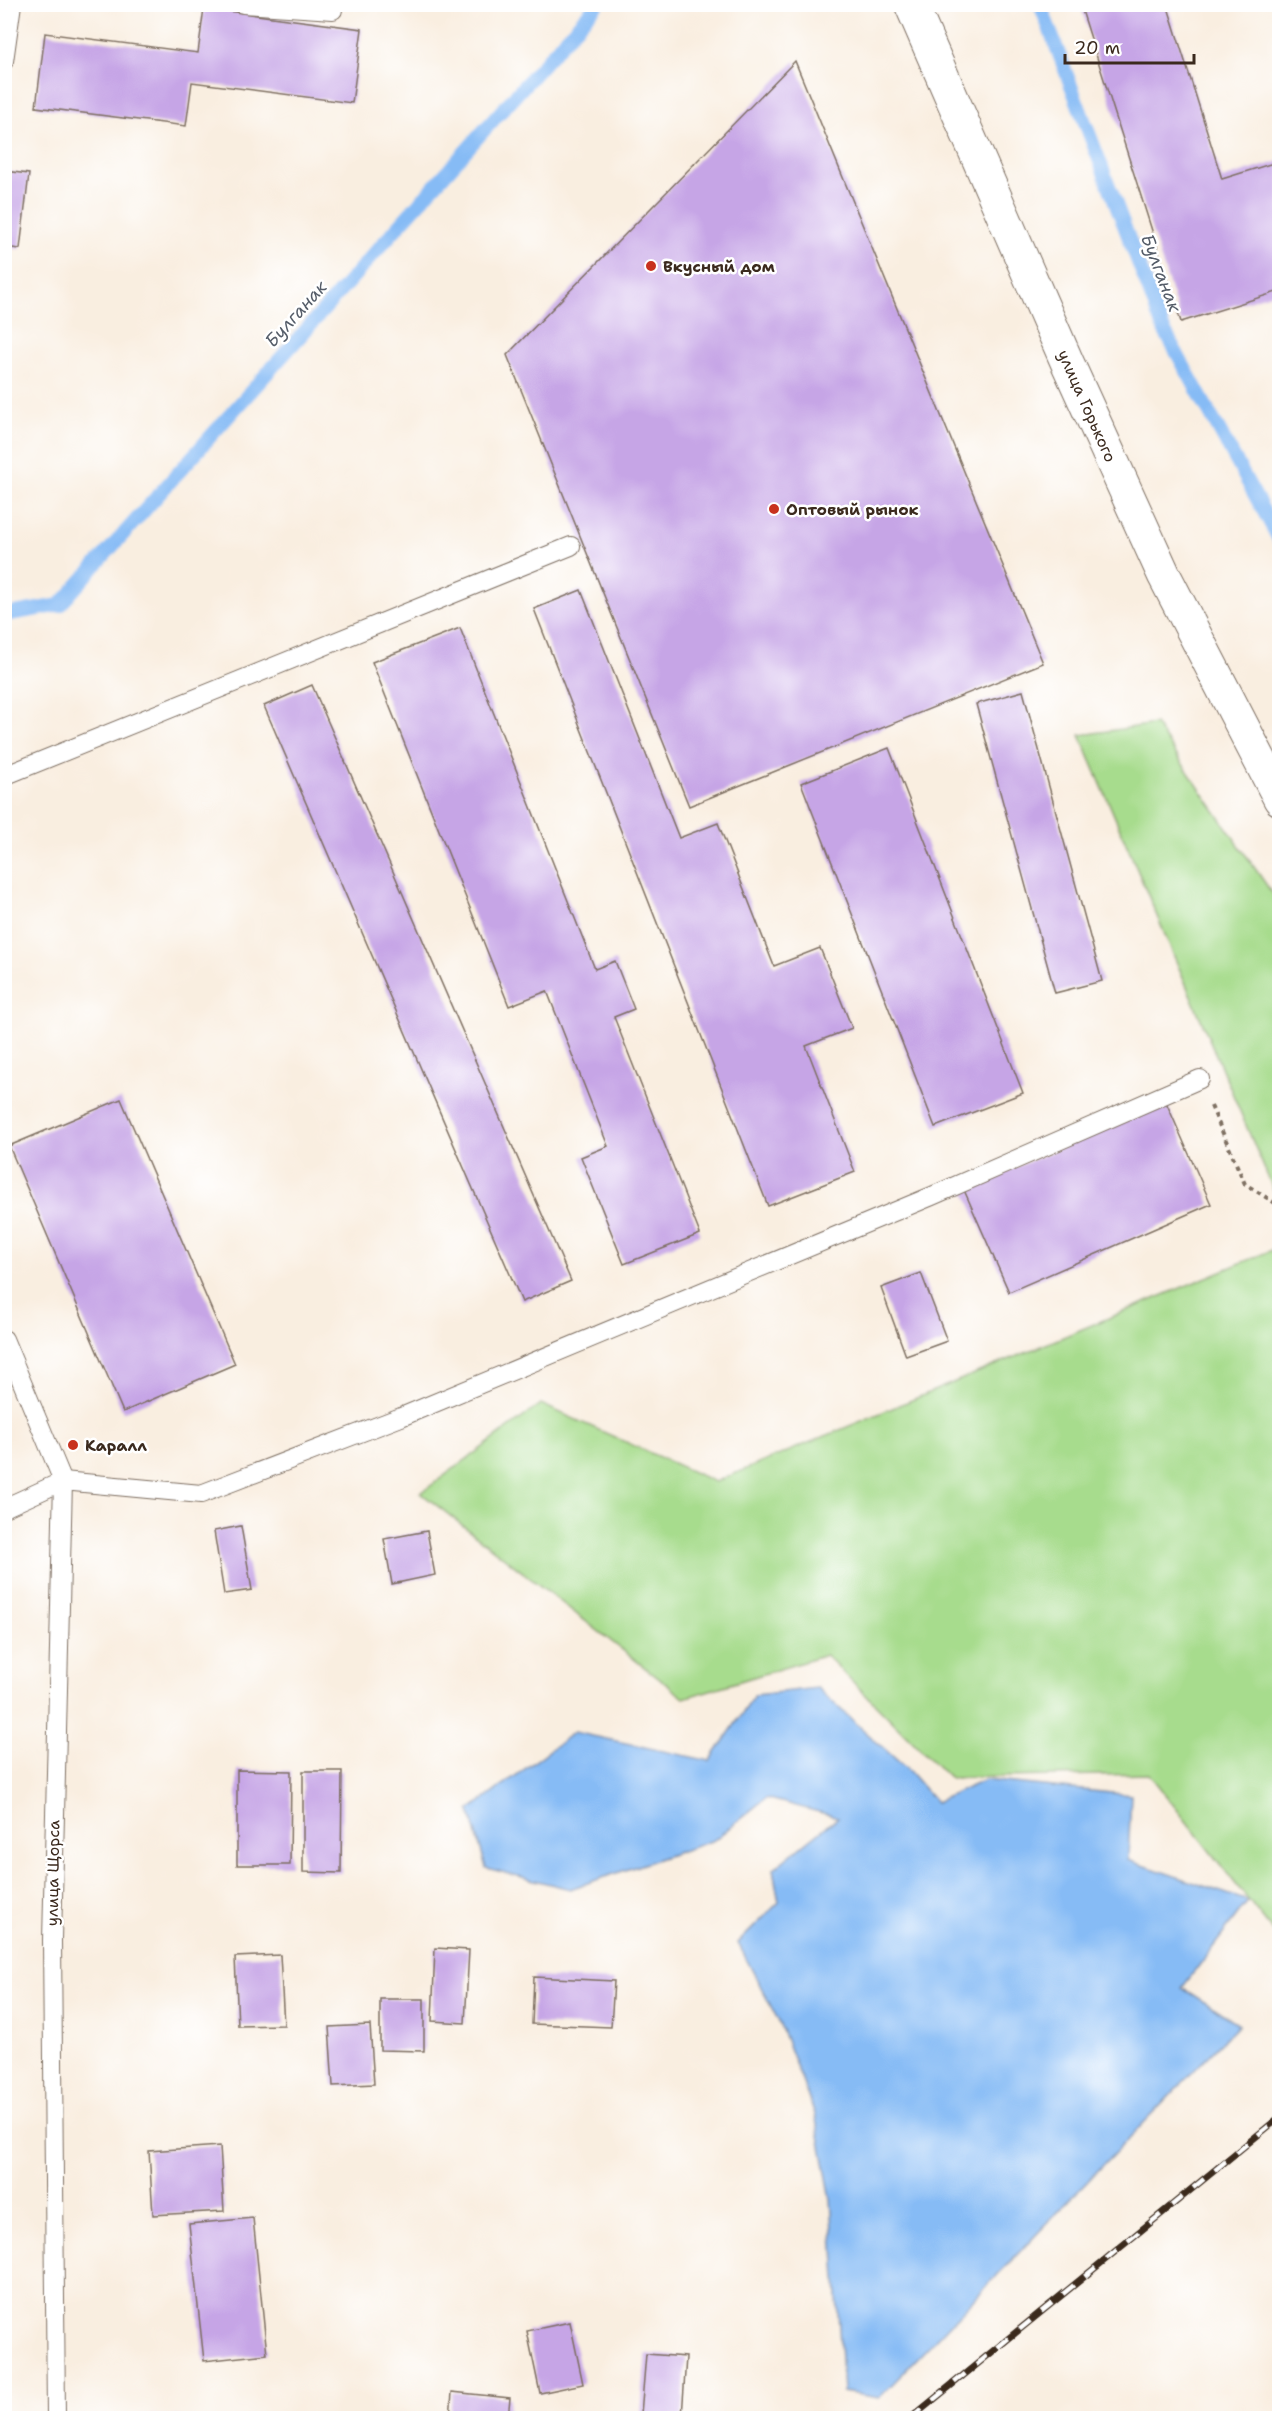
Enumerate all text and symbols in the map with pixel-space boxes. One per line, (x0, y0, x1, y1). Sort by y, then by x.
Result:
scale bar (1065, 27, 1194, 65)
text: 20 m (1074, 36, 1120, 60)
water label: Булганак (1135, 231, 1187, 316)
place label: Вкусный дом (663, 256, 776, 277)
marker: Вкусный дом (644, 259, 658, 273)
water label: Булганак (260, 275, 333, 352)
street label: улица Горького (1053, 347, 1121, 465)
place label: Оптовый рынок (786, 499, 919, 520)
marker: Оптовый рынок (767, 502, 781, 516)
place label: Каралл (85, 1435, 147, 1456)
marker: Каралл (66, 1438, 80, 1452)
street label: улица Щорса (42, 1820, 64, 1926)

